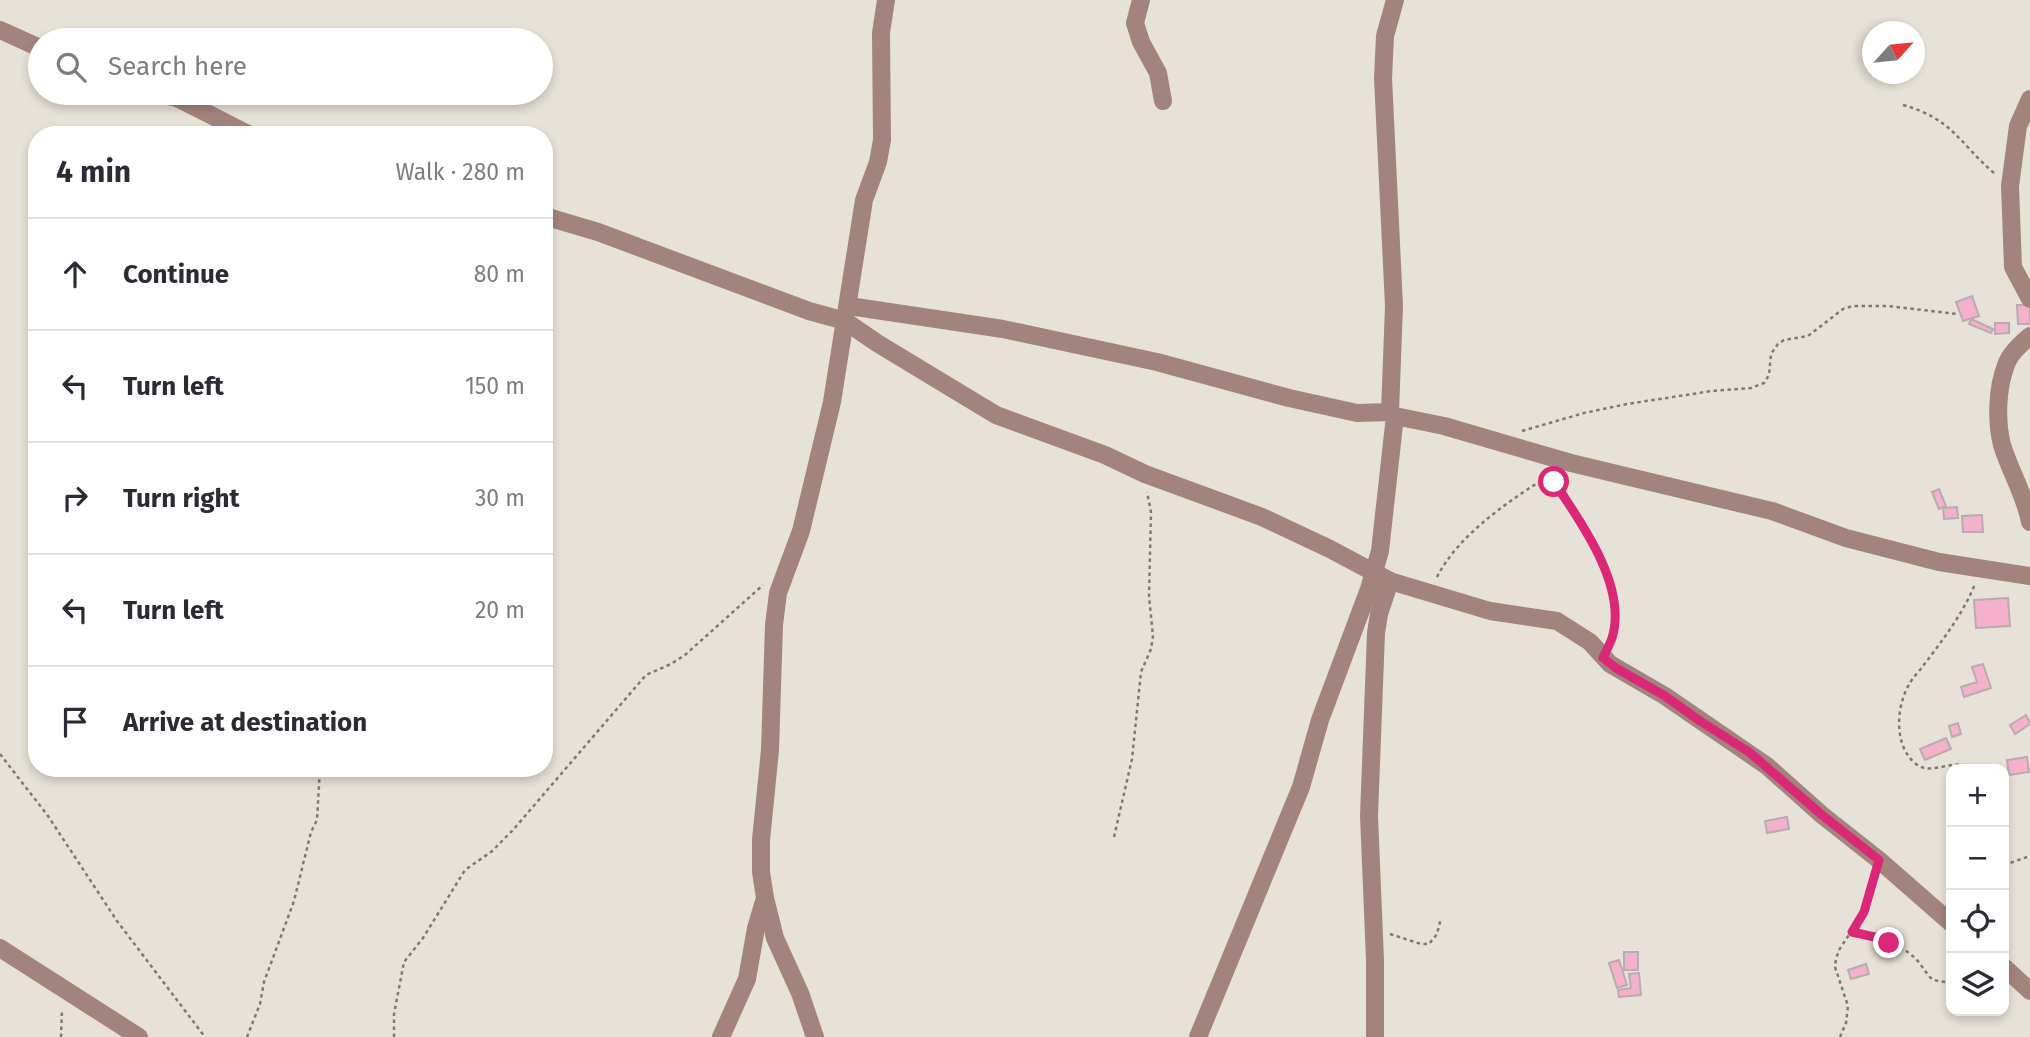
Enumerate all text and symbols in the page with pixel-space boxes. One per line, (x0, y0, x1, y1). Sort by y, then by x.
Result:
north arrow (1862, 21, 1925, 84)
search box (28, 28, 553, 105)
icon: search (52, 48, 90, 86)
text: Search here (108, 51, 247, 82)
text: 4 min (56, 154, 131, 190)
text: Walk · 280 m (395, 158, 525, 186)
icon: ahead (56, 255, 94, 293)
text: Continue (123, 259, 229, 290)
text: 80 m (474, 260, 525, 288)
icon: left (56, 367, 94, 405)
text: Turn left (123, 371, 224, 402)
text: 150 m (465, 372, 525, 400)
route start (1538, 466, 1569, 497)
icon: right (56, 479, 94, 517)
text: Turn right (123, 483, 240, 514)
text: 30 m (475, 484, 525, 512)
icon: left (56, 591, 94, 629)
text: Turn left (123, 595, 224, 626)
text: 20 m (475, 596, 525, 624)
icon: arrive (56, 703, 94, 741)
text: Arrive at destination (123, 707, 367, 738)
map controls (1946, 764, 2009, 1016)
button: + (1946, 764, 2009, 827)
button: − (1946, 827, 2009, 890)
button: locate (1946, 890, 2009, 953)
route end (1873, 927, 1904, 958)
button: layers (1946, 953, 2009, 1016)

